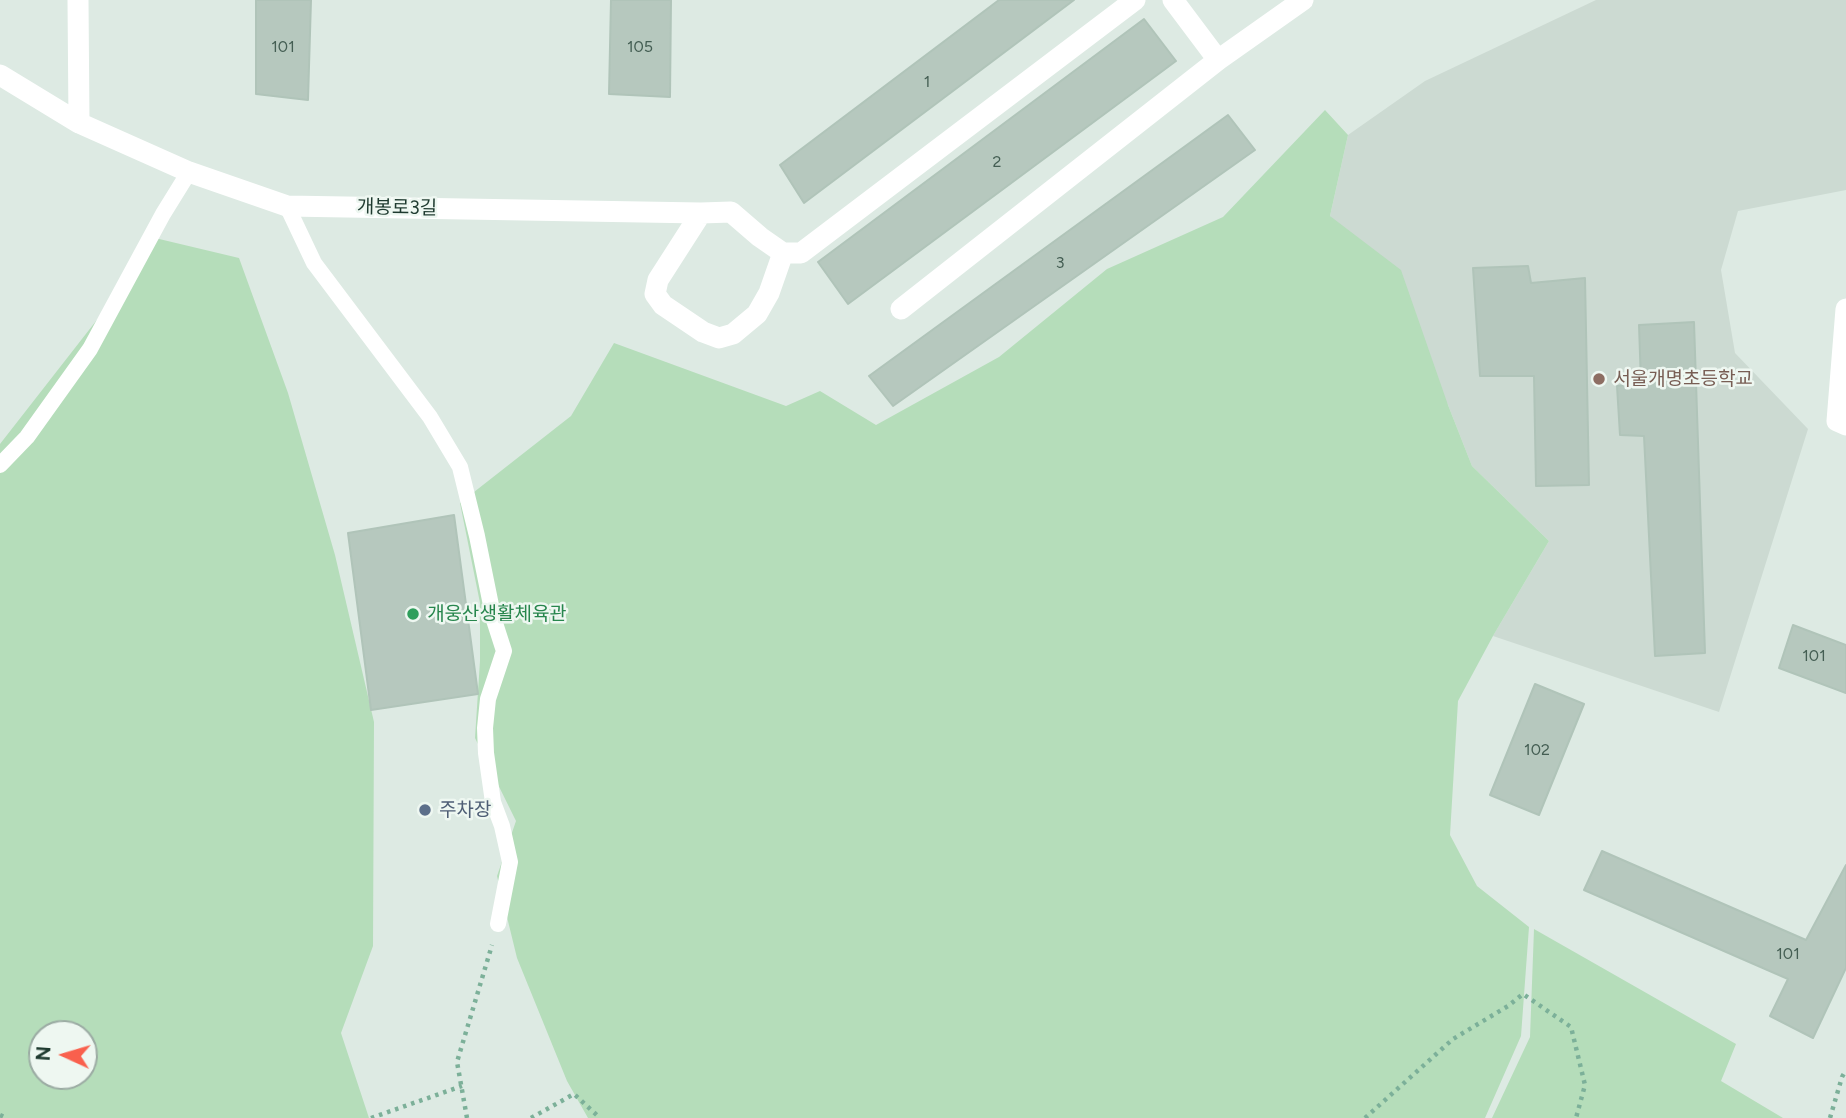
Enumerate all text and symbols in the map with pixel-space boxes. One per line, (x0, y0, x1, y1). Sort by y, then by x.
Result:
house number: 101 (271, 37, 295, 57)
house number: 105 (627, 37, 653, 57)
house number: 1 (924, 72, 930, 92)
house number: 2 (993, 152, 1001, 172)
street label: 개봉로3길 (357, 196, 437, 220)
house number: 3 (1056, 253, 1064, 273)
place label: 서울개명초등학교 (1613, 368, 1753, 390)
marker: 서울개명초등학교 (1591, 371, 1607, 387)
place label: 개웅산생활체육관 (427, 603, 567, 625)
marker: 개웅산생활체육관 (405, 606, 421, 622)
house number: 101 (1802, 646, 1826, 666)
house number: 102 (1524, 740, 1550, 760)
place label: 주차장 (439, 799, 491, 821)
marker: 주차장 (417, 802, 433, 818)
house number: 101 (1776, 944, 1800, 964)
north arrow (28, 1020, 98, 1090)
text: N (32, 1046, 56, 1062)

